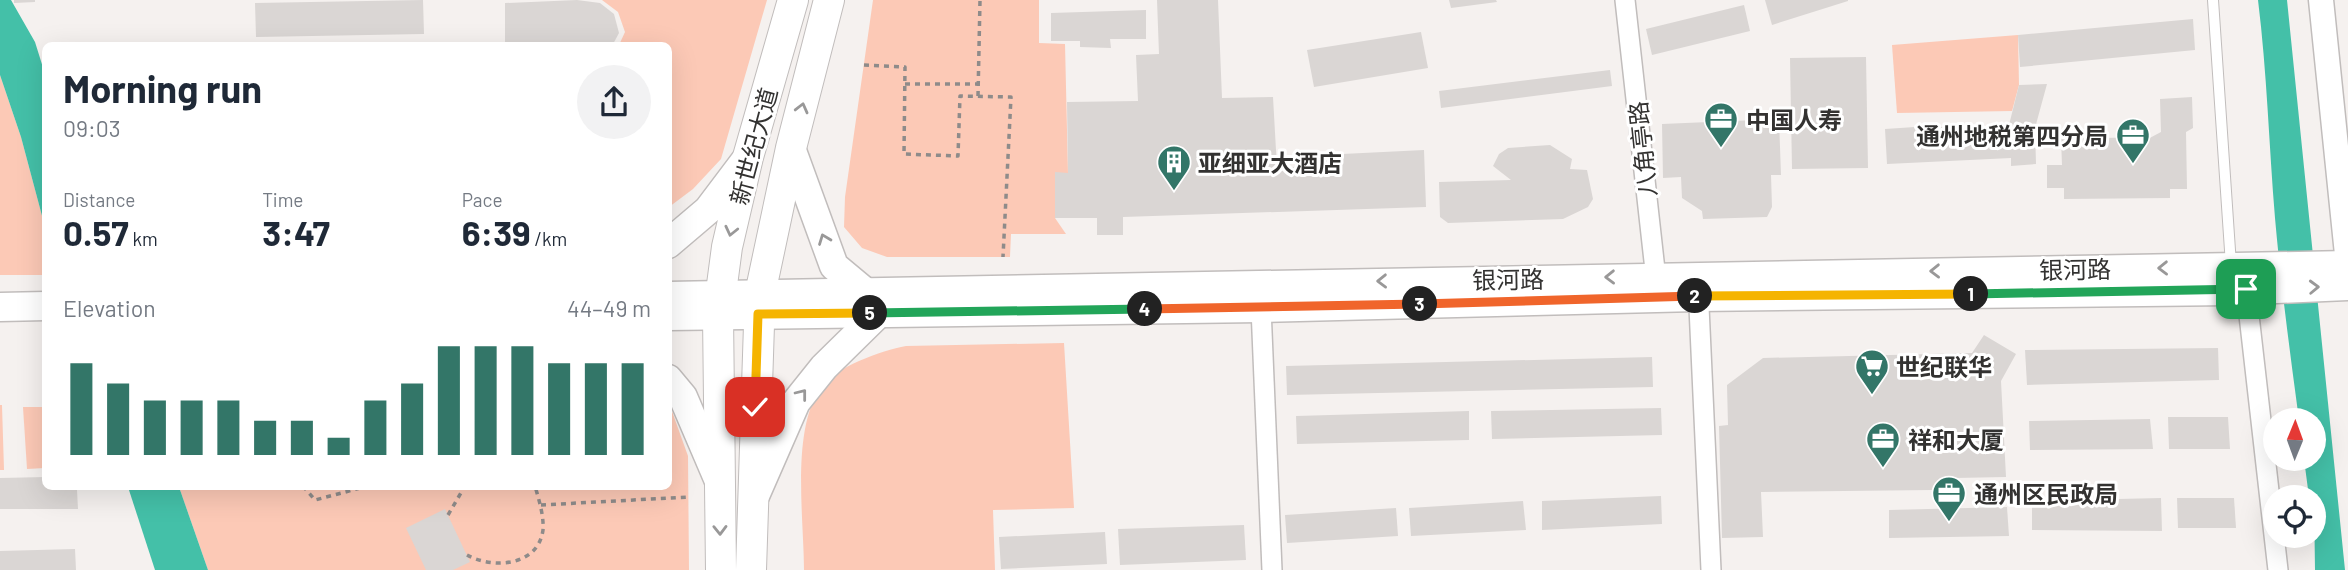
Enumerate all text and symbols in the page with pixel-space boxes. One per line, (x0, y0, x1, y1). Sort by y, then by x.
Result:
text: Morning run (63, 65, 262, 111)
button: share (577, 65, 651, 139)
street label: 新世纪大道 (723, 84, 783, 208)
street label: 八角亭路 (1623, 100, 1661, 198)
office icon: 中国人寿 (1702, 100, 1740, 149)
one-way arrow (794, 102, 808, 114)
place label: 中国人寿 (1746, 105, 1842, 134)
text: 09:03 (63, 114, 121, 142)
office icon: 通州地税第四分局 (2114, 116, 2152, 165)
place label: 通州地税第四分局 (1916, 121, 2108, 150)
building icon: 亚细亚大酒店 (1155, 143, 1193, 192)
place label: 亚细亚大酒店 (1198, 148, 1342, 177)
text: Distance (63, 188, 135, 211)
text: Time (262, 188, 303, 211)
text: Pace (462, 188, 503, 211)
text: 0.57 (63, 211, 129, 253)
text: 3:47 (262, 211, 330, 253)
text: 6:39 (462, 211, 531, 253)
one-way arrow (724, 225, 739, 237)
text: km (129, 227, 158, 250)
text: /km (531, 227, 567, 250)
one-way arrow (818, 233, 832, 245)
street label: 银河路 (2039, 254, 2111, 284)
pin (2216, 259, 2276, 319)
one-way arrow (2157, 260, 2168, 275)
one-way arrow (1929, 263, 1940, 279)
street label: 银河路 (1472, 264, 1544, 294)
one-way arrow (1604, 269, 1615, 284)
icon: arrive (2227, 270, 2265, 308)
one-way arrow (1376, 273, 1387, 289)
pin: 1 (1954, 276, 1988, 312)
pin: 2 (1678, 278, 1712, 314)
one-way arrow (2310, 279, 2320, 295)
text: 1 (1967, 282, 1974, 305)
text: 2 (1689, 284, 1700, 307)
pin: 3 (1402, 286, 1438, 322)
pin: 4 (1128, 292, 1162, 326)
text: 3 (1414, 292, 1425, 315)
text: Elevation (63, 294, 156, 322)
text: 44–49 m (567, 294, 651, 322)
pin: 5 (852, 296, 888, 330)
text: 4 (1139, 297, 1150, 320)
text: 5 (864, 301, 875, 324)
supermarket icon: 世纪联华 (1853, 347, 1891, 396)
place label: 世纪联华 (1896, 352, 1992, 381)
pin (725, 377, 785, 437)
icon: check (736, 388, 774, 426)
one-way arrow (794, 390, 807, 402)
north arrow (2263, 408, 2326, 471)
map controls (2263, 408, 2326, 548)
office icon: 祥和大厦 (1864, 420, 1902, 469)
place label: 祥和大厦 (1908, 425, 2004, 454)
office icon: 通州区民政局 (1930, 474, 1968, 523)
place label: 通州区民政局 (1974, 479, 2118, 508)
button: locate (2263, 485, 2326, 548)
one-way arrow (712, 525, 728, 536)

